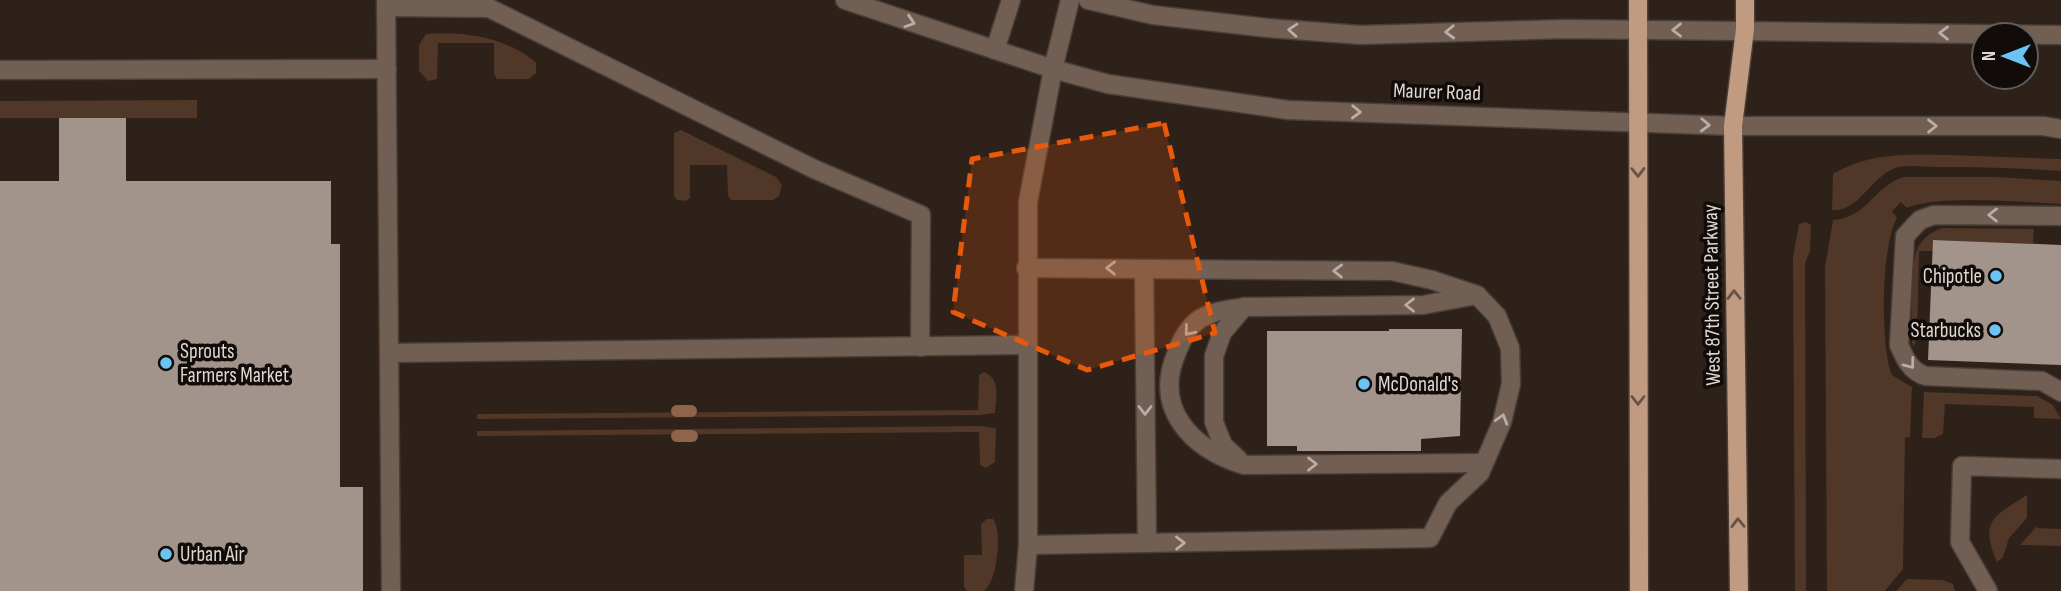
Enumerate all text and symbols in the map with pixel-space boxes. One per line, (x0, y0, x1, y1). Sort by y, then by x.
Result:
one-way arrow (903, 14, 915, 29)
north arrow (1970, 21, 2040, 91)
one-way arrow (1671, 22, 1682, 38)
one-way arrow (1287, 23, 1298, 38)
one-way arrow (1444, 25, 1455, 40)
one-way arrow (1938, 25, 1949, 40)
text: N (1978, 51, 2001, 61)
street label: Maurer Road (1393, 78, 1481, 106)
one-way arrow (1351, 105, 1362, 120)
one-way arrow (1700, 117, 1711, 132)
one-way arrow (1928, 118, 1938, 134)
one-way arrow (1630, 167, 1645, 178)
street label: West 87th Street Parkway (1698, 204, 1726, 386)
one-way arrow (1987, 207, 1998, 223)
one-way arrow (1105, 260, 1116, 276)
one-way arrow (1333, 263, 1343, 279)
place label: Chipotle (1923, 264, 1982, 289)
marker: Chipotle (1988, 268, 2004, 284)
one-way arrow (1726, 290, 1742, 300)
one-way arrow (1404, 298, 1415, 313)
place label: Starbucks (1910, 318, 1981, 343)
marker: Starbucks (1987, 322, 2003, 338)
one-way arrow (1185, 323, 1198, 335)
place label: Sprouts Farmers Market (180, 339, 289, 388)
marker: Sprouts Farmers Market (158, 355, 174, 371)
one-way arrow (1902, 356, 1914, 369)
place label: McDonald's (1378, 372, 1459, 397)
marker: McDonald's (1356, 376, 1372, 392)
one-way arrow (1630, 395, 1646, 405)
one-way arrow (1137, 406, 1153, 416)
one-way arrow (1494, 414, 1508, 426)
one-way arrow (1308, 456, 1318, 472)
one-way arrow (1730, 517, 1746, 528)
one-way arrow (1175, 535, 1186, 550)
place label: Urban Air (180, 542, 244, 567)
marker: Urban Air (158, 546, 174, 562)

